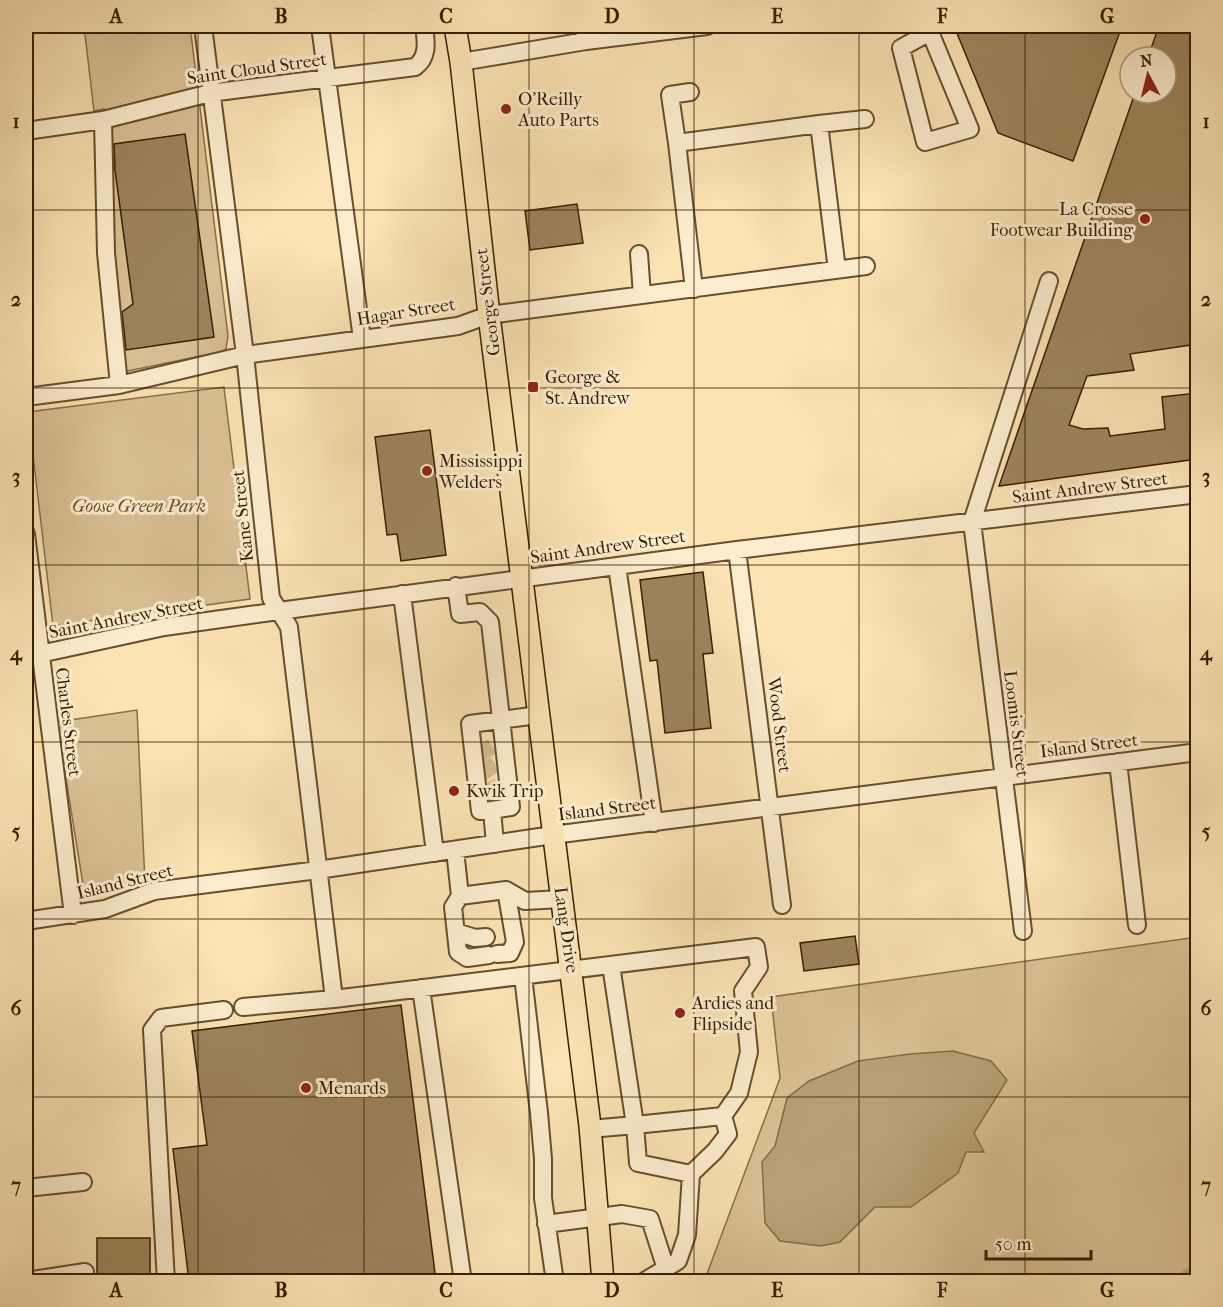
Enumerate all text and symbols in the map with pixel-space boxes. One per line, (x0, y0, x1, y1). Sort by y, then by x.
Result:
text: A (108, 5, 124, 28)
text: B (274, 5, 288, 28)
text: C (439, 5, 453, 28)
text: D (604, 5, 620, 28)
text: E (771, 5, 783, 28)
text: F (936, 5, 948, 28)
text: G (1100, 5, 1114, 28)
north arrow (1118, 45, 1178, 105)
street label: Saint Cloud Street (186, 49, 329, 89)
text: N (1139, 50, 1154, 71)
place label: O'Reilly Auto Parts (517, 89, 599, 131)
marker: O'Reilly Auto Parts (499, 102, 513, 116)
text: 1 (12, 110, 20, 133)
text: 1 (1202, 110, 1210, 133)
place label: La Crosse Footwear Building (990, 199, 1133, 241)
marker: La Crosse Footwear Building (1138, 212, 1152, 226)
street label: George Street (471, 246, 505, 357)
text: 2 (11, 288, 21, 311)
text: 2 (1201, 288, 1211, 311)
street label: Hagar Street (355, 294, 457, 330)
place label: George & St. Andrew (545, 367, 630, 409)
marker: George & St. Andrew (526, 380, 540, 394)
place label: Mississippi Welders (438, 451, 523, 493)
marker: Mississippi Welders (420, 464, 434, 478)
text: 3 (12, 465, 20, 488)
text: 3 (1202, 465, 1210, 488)
street label: Kane Street (228, 468, 258, 563)
street label: Saint Andrew Street (1011, 468, 1169, 508)
park label: Goose Green Park (72, 496, 206, 517)
street label: Saint Andrew Street (529, 526, 687, 568)
street label: Saint Andrew Street (47, 593, 205, 643)
text: 4 (9, 642, 23, 666)
text: 4 (1199, 642, 1213, 666)
street label: Charles Street (51, 666, 85, 778)
street label: Loomis Street (999, 669, 1033, 779)
street label: Wood Street (763, 675, 795, 774)
street label: Island Street (1039, 730, 1140, 762)
place label: Kwik Trip (466, 781, 544, 802)
marker: Kwik Trip (447, 784, 461, 798)
street label: Island Street (557, 793, 658, 825)
text: 5 (12, 820, 21, 843)
text: 5 (1202, 820, 1211, 843)
street label: Island Street (75, 860, 176, 904)
street label: Lang Drive (550, 885, 582, 975)
place label: Ardies and Flipside (691, 993, 774, 1035)
text: 6 (11, 997, 23, 1020)
text: 6 (1201, 997, 1213, 1020)
marker: Ardies and Flipside (673, 1006, 687, 1020)
place label: Menards (318, 1078, 386, 1099)
marker: Menards (299, 1081, 313, 1095)
text: 7 (10, 1174, 21, 1197)
text: 7 (1200, 1174, 1211, 1197)
scale bar (986, 1223, 1091, 1261)
text: 50 m (995, 1234, 1032, 1255)
text: A (108, 1279, 124, 1302)
text: B (274, 1279, 288, 1302)
text: C (439, 1279, 453, 1302)
text: D (604, 1279, 620, 1302)
text: E (771, 1279, 783, 1302)
text: F (936, 1279, 948, 1302)
text: G (1100, 1279, 1114, 1302)

